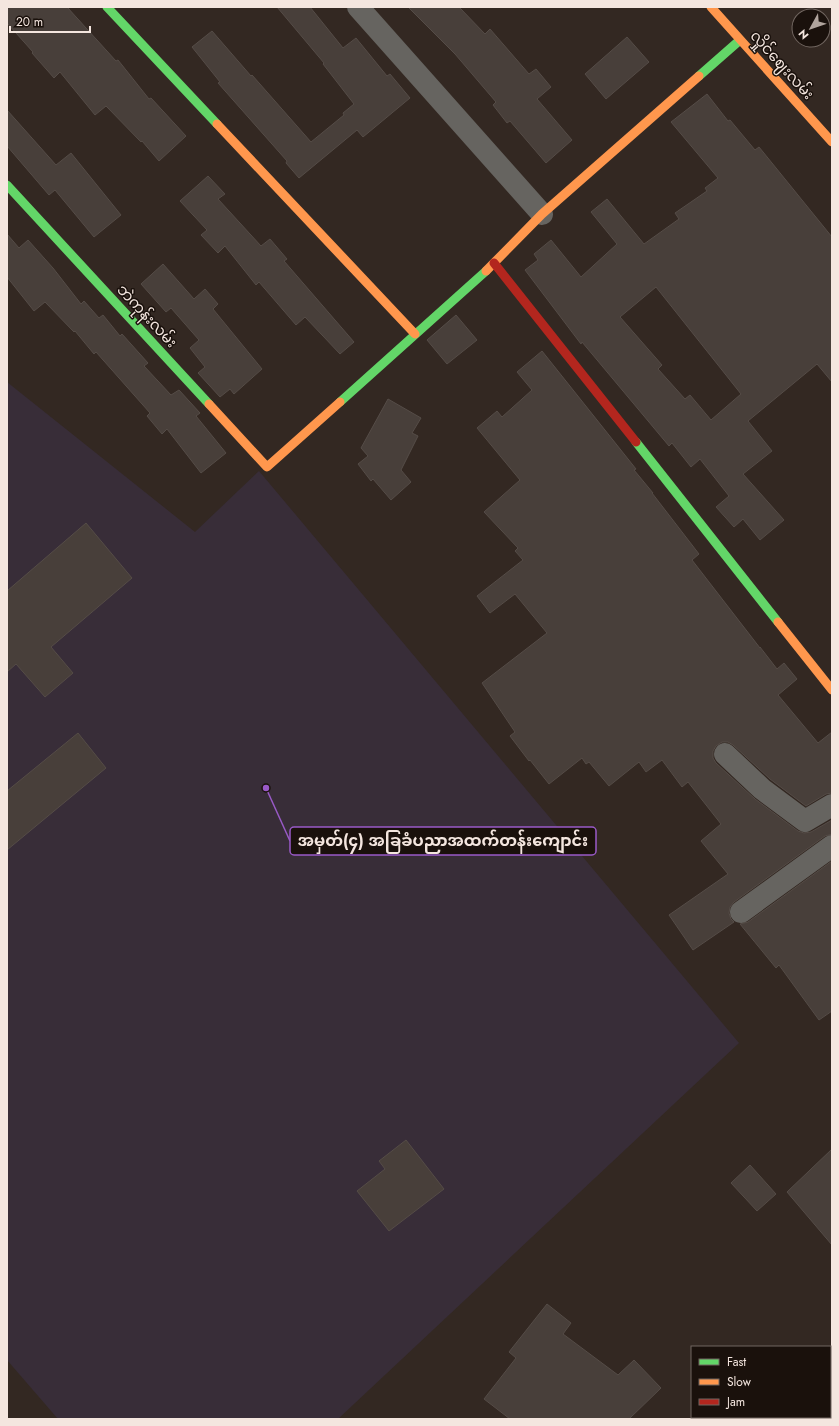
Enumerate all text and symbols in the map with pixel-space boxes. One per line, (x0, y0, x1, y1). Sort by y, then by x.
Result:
scale bar (10, 8, 90, 34)
north arrow (791, 8, 831, 48)
text: 20 m (16, 13, 43, 31)
street label: လှိုင်ဈေးလမ်း (744, 26, 819, 105)
text: N (794, 26, 812, 43)
street label: ဘဲကုန်းလမ်း (111, 279, 182, 353)
callout: အမှတ်(၄) အခြခံပညာအထက်တန်းကျောင်း (290, 827, 596, 855)
text: အမှတ်(၄) အခြခံပညာအထက်တန်းကျောင်း (298, 829, 588, 854)
legend (691, 1346, 831, 1418)
text: Fast (727, 1353, 746, 1371)
text: Slow (727, 1373, 752, 1391)
text: Jam (725, 1393, 745, 1411)

